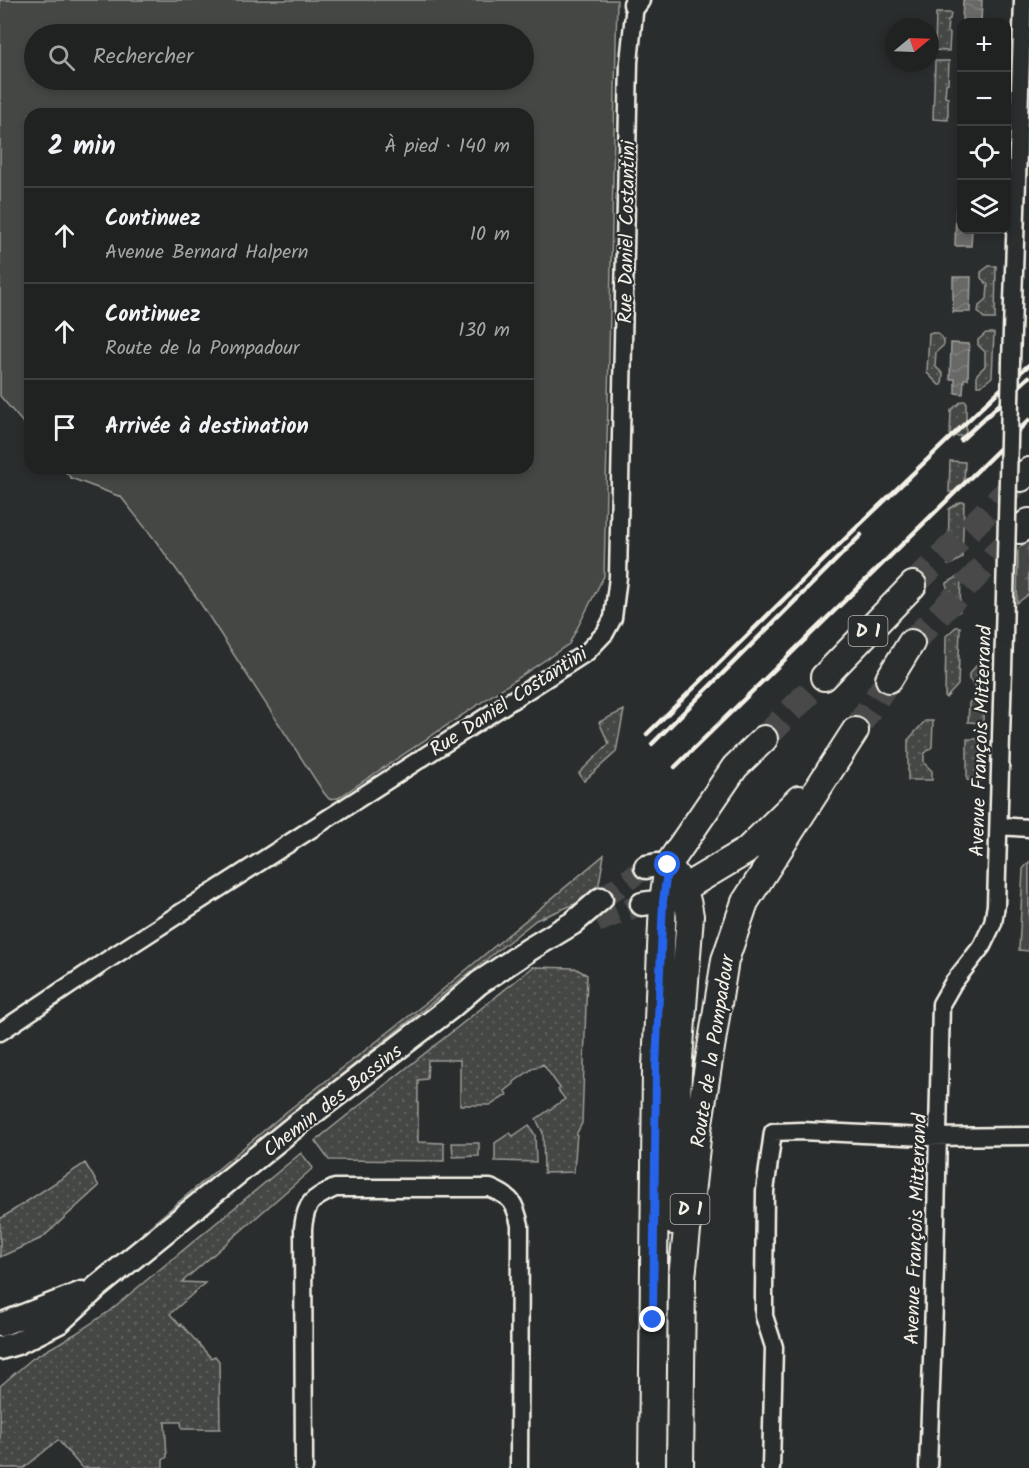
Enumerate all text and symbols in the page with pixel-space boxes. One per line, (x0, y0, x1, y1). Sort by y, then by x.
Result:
north arrow (885, 18, 939, 72)
map controls (957, 18, 1011, 234)
button: + (957, 18, 1011, 72)
search box (24, 24, 534, 90)
text: Rechercher (93, 40, 193, 75)
icon: search (45, 41, 78, 74)
button: − (957, 72, 1011, 126)
text: 2 min (48, 126, 116, 168)
button: locate (957, 126, 1011, 180)
text: À pied · 140 m (385, 131, 510, 163)
street label: Rue Daniel Costantini (610, 139, 646, 324)
button: layers (957, 180, 1011, 234)
text: Continuez (105, 202, 201, 237)
icon: ahead (48, 219, 81, 252)
text: 10 m (470, 219, 510, 251)
text: Avenue Bernard Halpern (105, 237, 308, 269)
text: Continuez (105, 298, 201, 333)
icon: ahead (48, 315, 81, 348)
text: 130 m (458, 315, 510, 347)
text: Route de la Pompadour (105, 333, 299, 365)
text: Arrivée à destination (105, 410, 309, 445)
icon: arrive (48, 411, 81, 444)
road number: D 1 (848, 616, 888, 646)
street label: Avenue François Mitterrand (962, 624, 1002, 857)
street label: Rue Daniel Costantini (424, 639, 596, 766)
route start (654, 851, 680, 877)
street label: Route de la Pompadour (683, 951, 745, 1150)
street label: Chemin des Bassins (257, 1036, 410, 1166)
street label: Avenue François Mitterrand (897, 1112, 937, 1345)
road number: D 1 (670, 1194, 710, 1224)
route end (639, 1306, 665, 1332)

